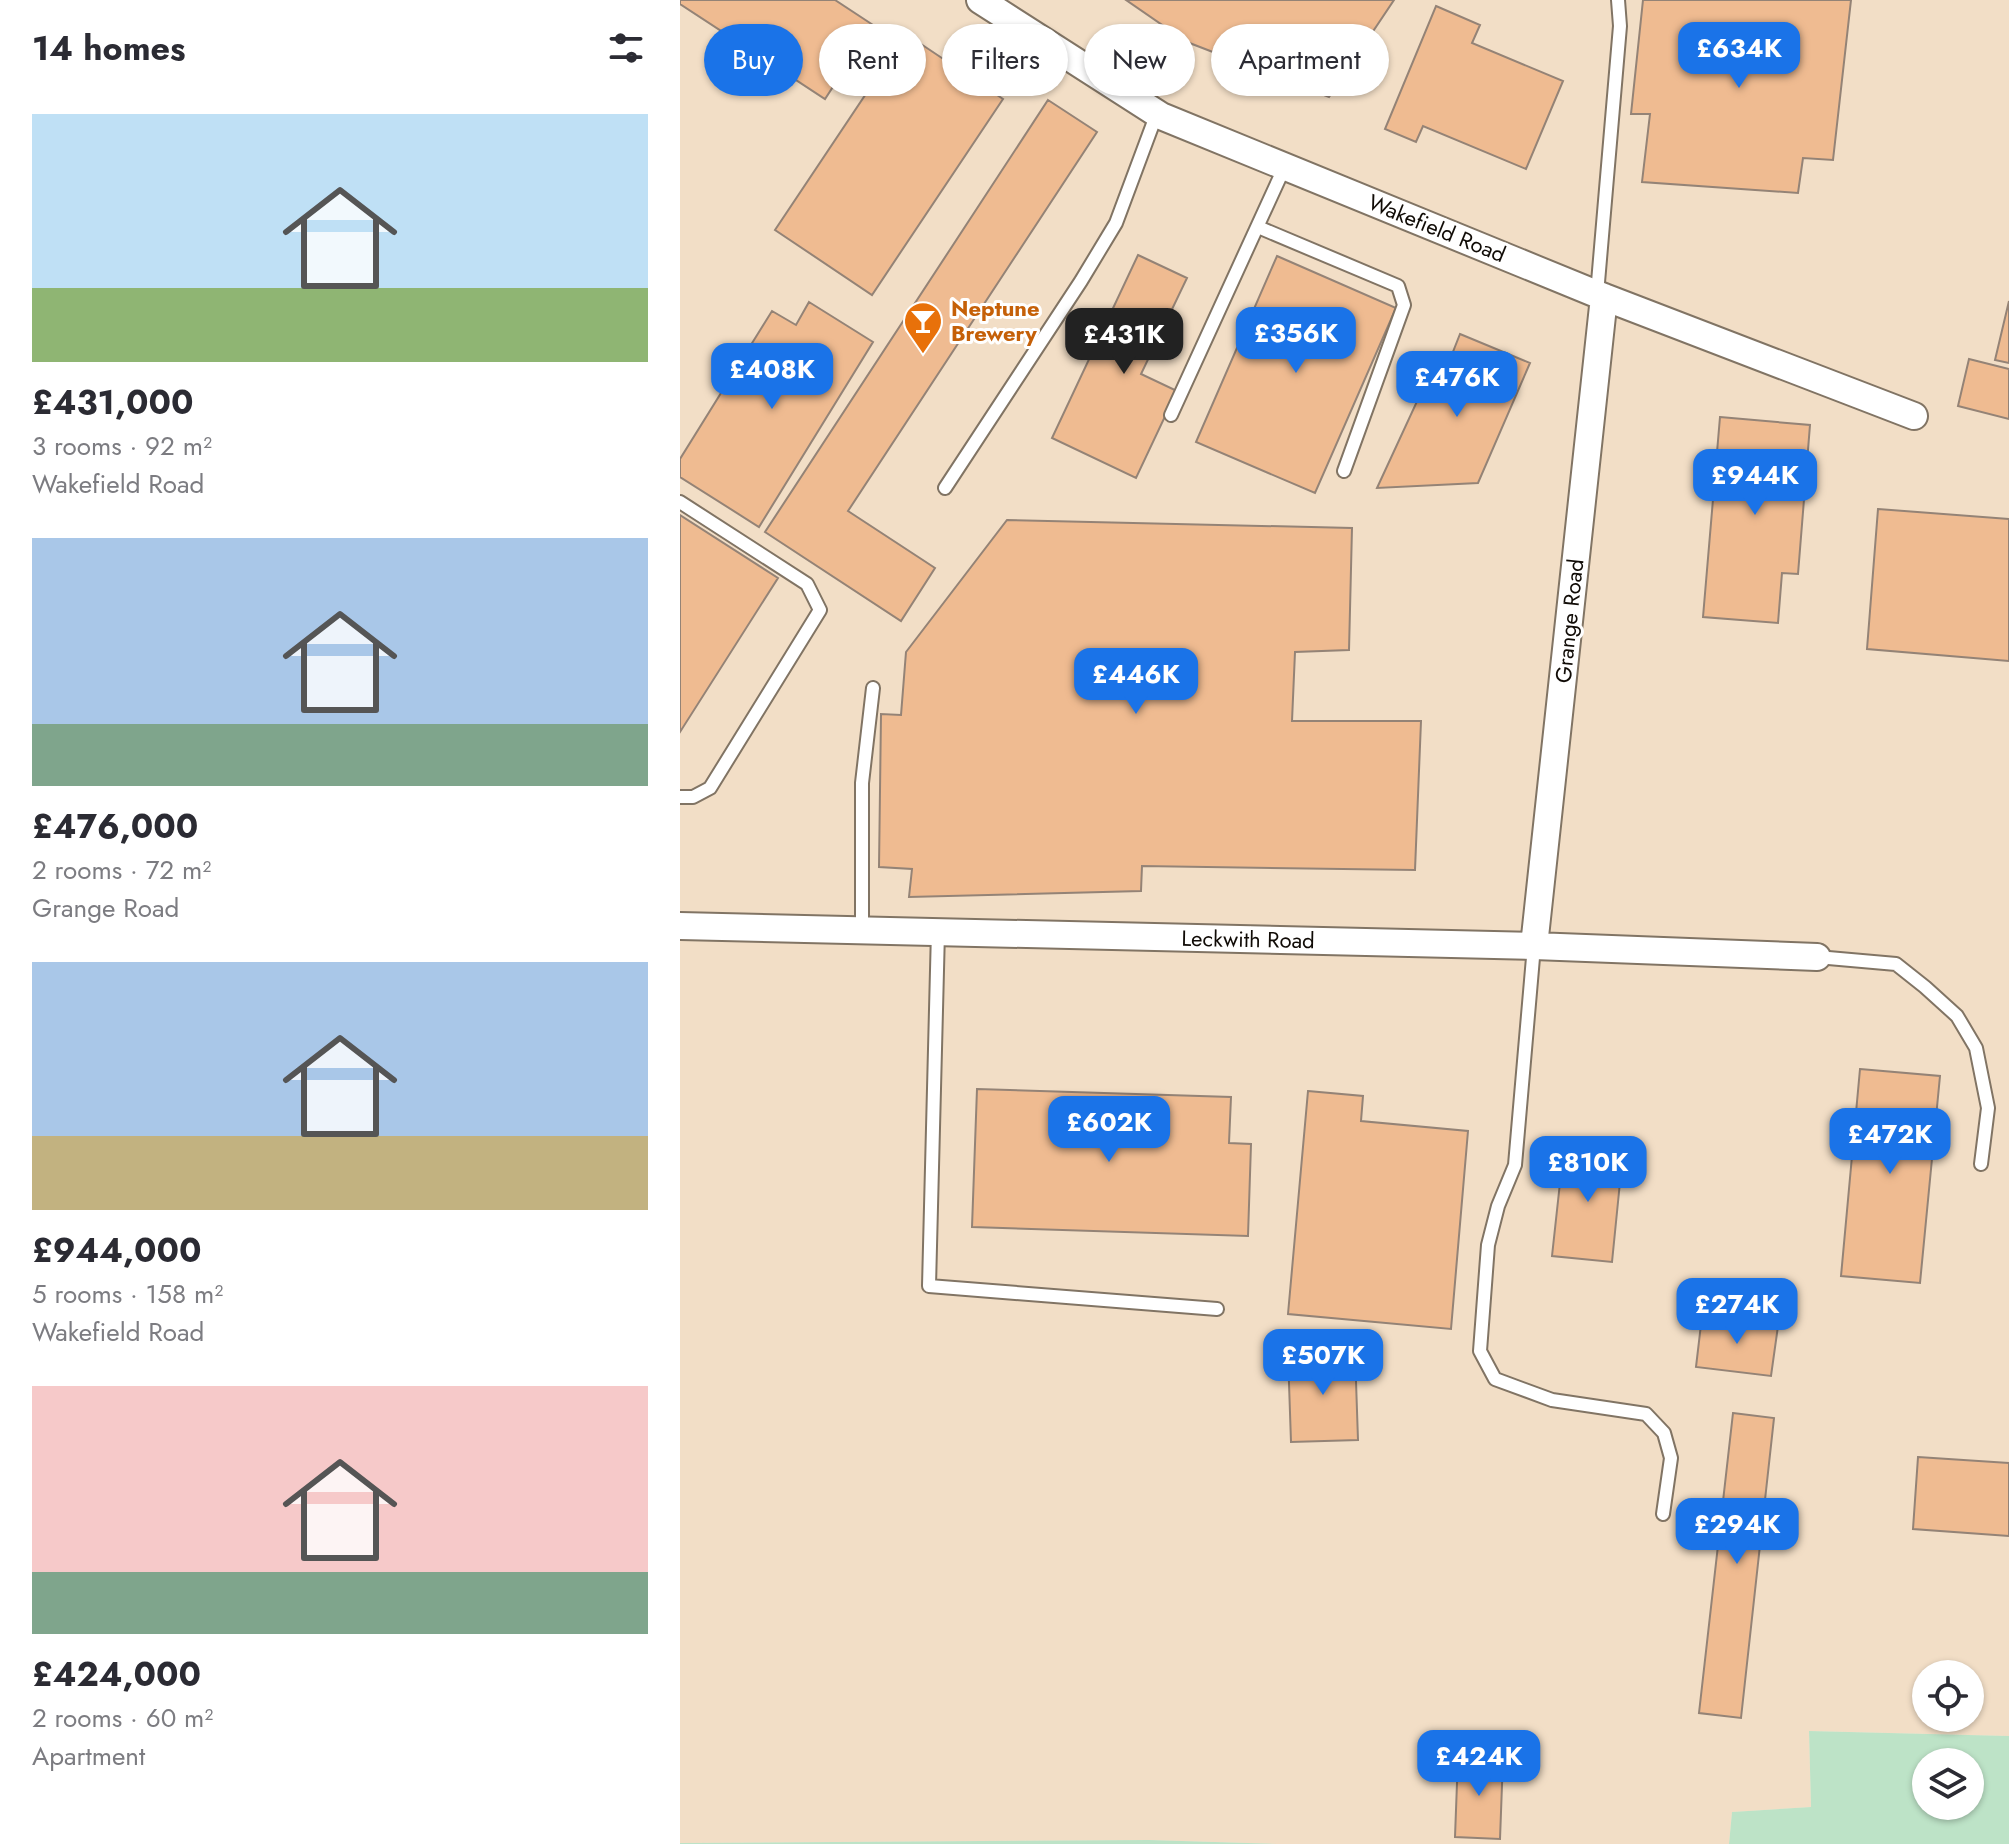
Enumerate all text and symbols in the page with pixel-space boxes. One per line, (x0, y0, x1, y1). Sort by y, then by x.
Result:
pin: £634K (1683, 22, 1795, 90)
text: 14 homes (32, 24, 186, 73)
chip: Buy (704, 24, 803, 96)
chip: Rent (819, 24, 926, 96)
chip: Filters (942, 24, 1068, 96)
chip: New (1084, 24, 1195, 96)
chip: Apartment (1211, 24, 1389, 96)
icon: filters (604, 26, 648, 70)
text: £634K (1696, 29, 1782, 67)
icon: home (268, 166, 412, 310)
street label: Wakefield Road (1363, 186, 1511, 270)
place label: Neptune Brewery (951, 292, 1040, 349)
bar icon: Neptune Brewery (902, 300, 944, 355)
pin: £356K (1240, 307, 1352, 375)
pin: £431K (1068, 308, 1180, 376)
text: £356K (1254, 314, 1338, 352)
text: £431K (1083, 315, 1165, 353)
pin: £408K (716, 343, 828, 411)
text: £408K (729, 350, 815, 388)
pin: £476K (1401, 351, 1513, 419)
text: £476K (1414, 358, 1500, 396)
text: £431,000 (32, 378, 193, 427)
text: 3 rooms · 92 m² (32, 427, 212, 465)
pin: £944K (1699, 449, 1811, 517)
text: £944K (1711, 456, 1799, 494)
text: Wakefield Road (32, 465, 204, 503)
street label: Grange Road (1547, 557, 1591, 685)
icon: home (268, 590, 412, 734)
pin: £446K (1080, 648, 1192, 716)
text: £446K (1092, 655, 1180, 693)
text: £476,000 (32, 802, 198, 851)
text: 2 rooms · 72 m² (32, 851, 211, 889)
text: Grange Road (32, 889, 179, 927)
street label: Leckwith Road (1181, 922, 1315, 956)
icon: home (268, 1014, 412, 1158)
pin: £602K (1053, 1096, 1165, 1164)
text: £602K (1066, 1103, 1152, 1141)
pin: £472K (1834, 1108, 1946, 1176)
text: £472K (1848, 1115, 1932, 1153)
pin: £810K (1532, 1136, 1644, 1204)
text: £810K (1548, 1143, 1628, 1181)
text: £944,000 (32, 1226, 202, 1275)
text: 5 rooms · 158 m² (32, 1275, 223, 1313)
pin: £274K (1681, 1278, 1793, 1346)
text: £274K (1695, 1285, 1779, 1323)
text: Wakefield Road (32, 1313, 204, 1351)
pin: £507K (1267, 1329, 1379, 1397)
text: £507K (1281, 1336, 1365, 1374)
icon: home (268, 1438, 412, 1582)
pin: £294K (1681, 1498, 1793, 1566)
text: £294K (1694, 1505, 1780, 1543)
text: £424,000 (32, 1650, 201, 1699)
map controls (1912, 1660, 1984, 1820)
button: locate (1912, 1660, 1984, 1732)
text: 2 rooms · 60 m² (32, 1699, 213, 1737)
pin: £424K (1423, 1730, 1535, 1798)
text: Apartment (32, 1737, 145, 1775)
text: £424K (1435, 1737, 1523, 1775)
button: layers (1912, 1748, 1984, 1820)

